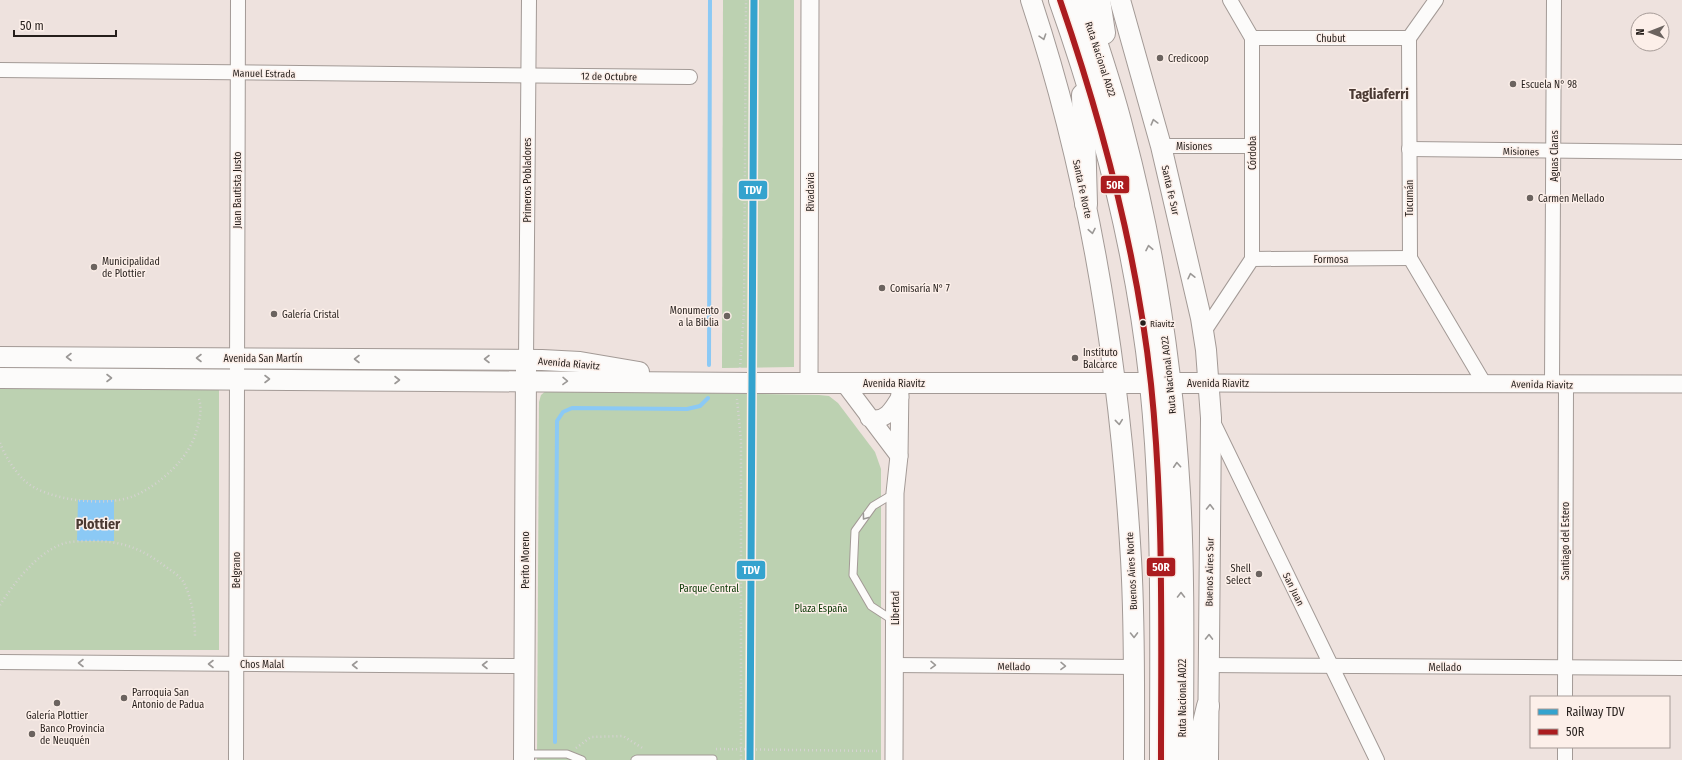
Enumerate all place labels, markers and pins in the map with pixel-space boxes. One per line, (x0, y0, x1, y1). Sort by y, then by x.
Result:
marker: Credicoop (1155, 53, 1165, 63)
place label: Credicoop (1168, 53, 1209, 65)
marker: Escuela N° 98 (1508, 79, 1518, 89)
place label: Escuela N° 98 (1521, 79, 1577, 91)
marker: Carmen Mellado (1525, 193, 1535, 203)
place label: Carmen Mellado (1538, 193, 1604, 205)
place label: Municipalidad de Plottier (102, 256, 160, 280)
marker: Municipalidad de Plottier (89, 262, 99, 272)
place label: Comisaría N° 7 (890, 282, 950, 295)
marker: Comisaría N° 7 (877, 283, 887, 293)
place label: Monumento a la Biblia (670, 305, 719, 329)
place label: Galería Cristal (282, 308, 340, 321)
marker: Galería Cristal (269, 309, 279, 319)
marker: Monumento a la Biblia (722, 311, 732, 321)
marker: Riavitz (1138, 318, 1148, 328)
place label: Riavitz (1150, 319, 1175, 329)
place label: Instituto Balcarce (1083, 347, 1118, 371)
marker: Instituto Balcarce (1070, 353, 1080, 363)
place label: Shell Select (1226, 563, 1252, 587)
marker: Shell Select (1254, 569, 1264, 579)
place label: Parroquia San Antonio de Padua (132, 687, 204, 711)
marker: Parroquia San Antonio de Padua (119, 693, 129, 703)
marker: Galería Plottier (52, 698, 62, 708)
place label: Galería Plottier (26, 709, 88, 722)
place label: Banco Provincia de Neuquén (40, 723, 105, 747)
marker: Banco Provincia de Neuquén (27, 729, 37, 739)

